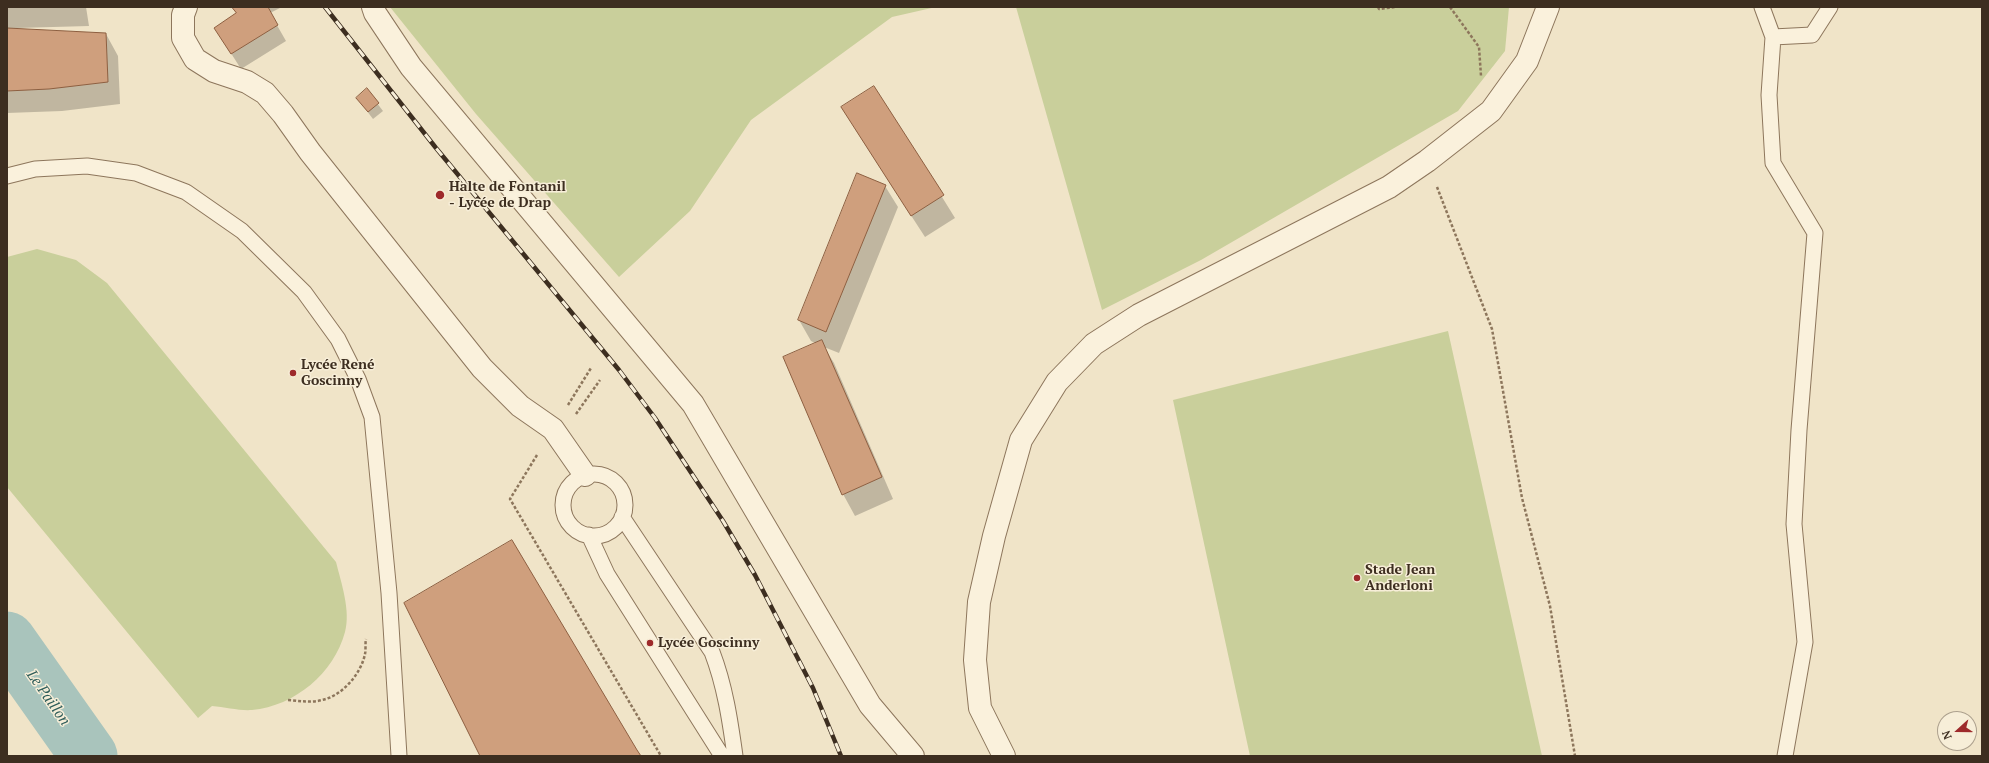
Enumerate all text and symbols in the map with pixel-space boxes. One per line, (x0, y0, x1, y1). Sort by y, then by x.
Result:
place label: Halte de Fontanil - Lycée de Drap (449, 179, 566, 212)
marker: Halte de Fontanil - Lycée de Drap (434, 189, 446, 201)
place label: Lycée René Goscinny (301, 357, 375, 390)
marker: Lycée René Goscinny (288, 368, 298, 378)
place label: Stade Jean Anderloni (1365, 562, 1435, 594)
marker: Stade Jean Anderloni (1352, 573, 1362, 583)
place label: Lycée Goscinny (658, 635, 759, 651)
marker: Lycée Goscinny (645, 638, 655, 648)
water label: Le Paillon (22, 667, 74, 729)
north arrow (1937, 711, 1977, 751)
text: N (1939, 729, 1955, 741)

